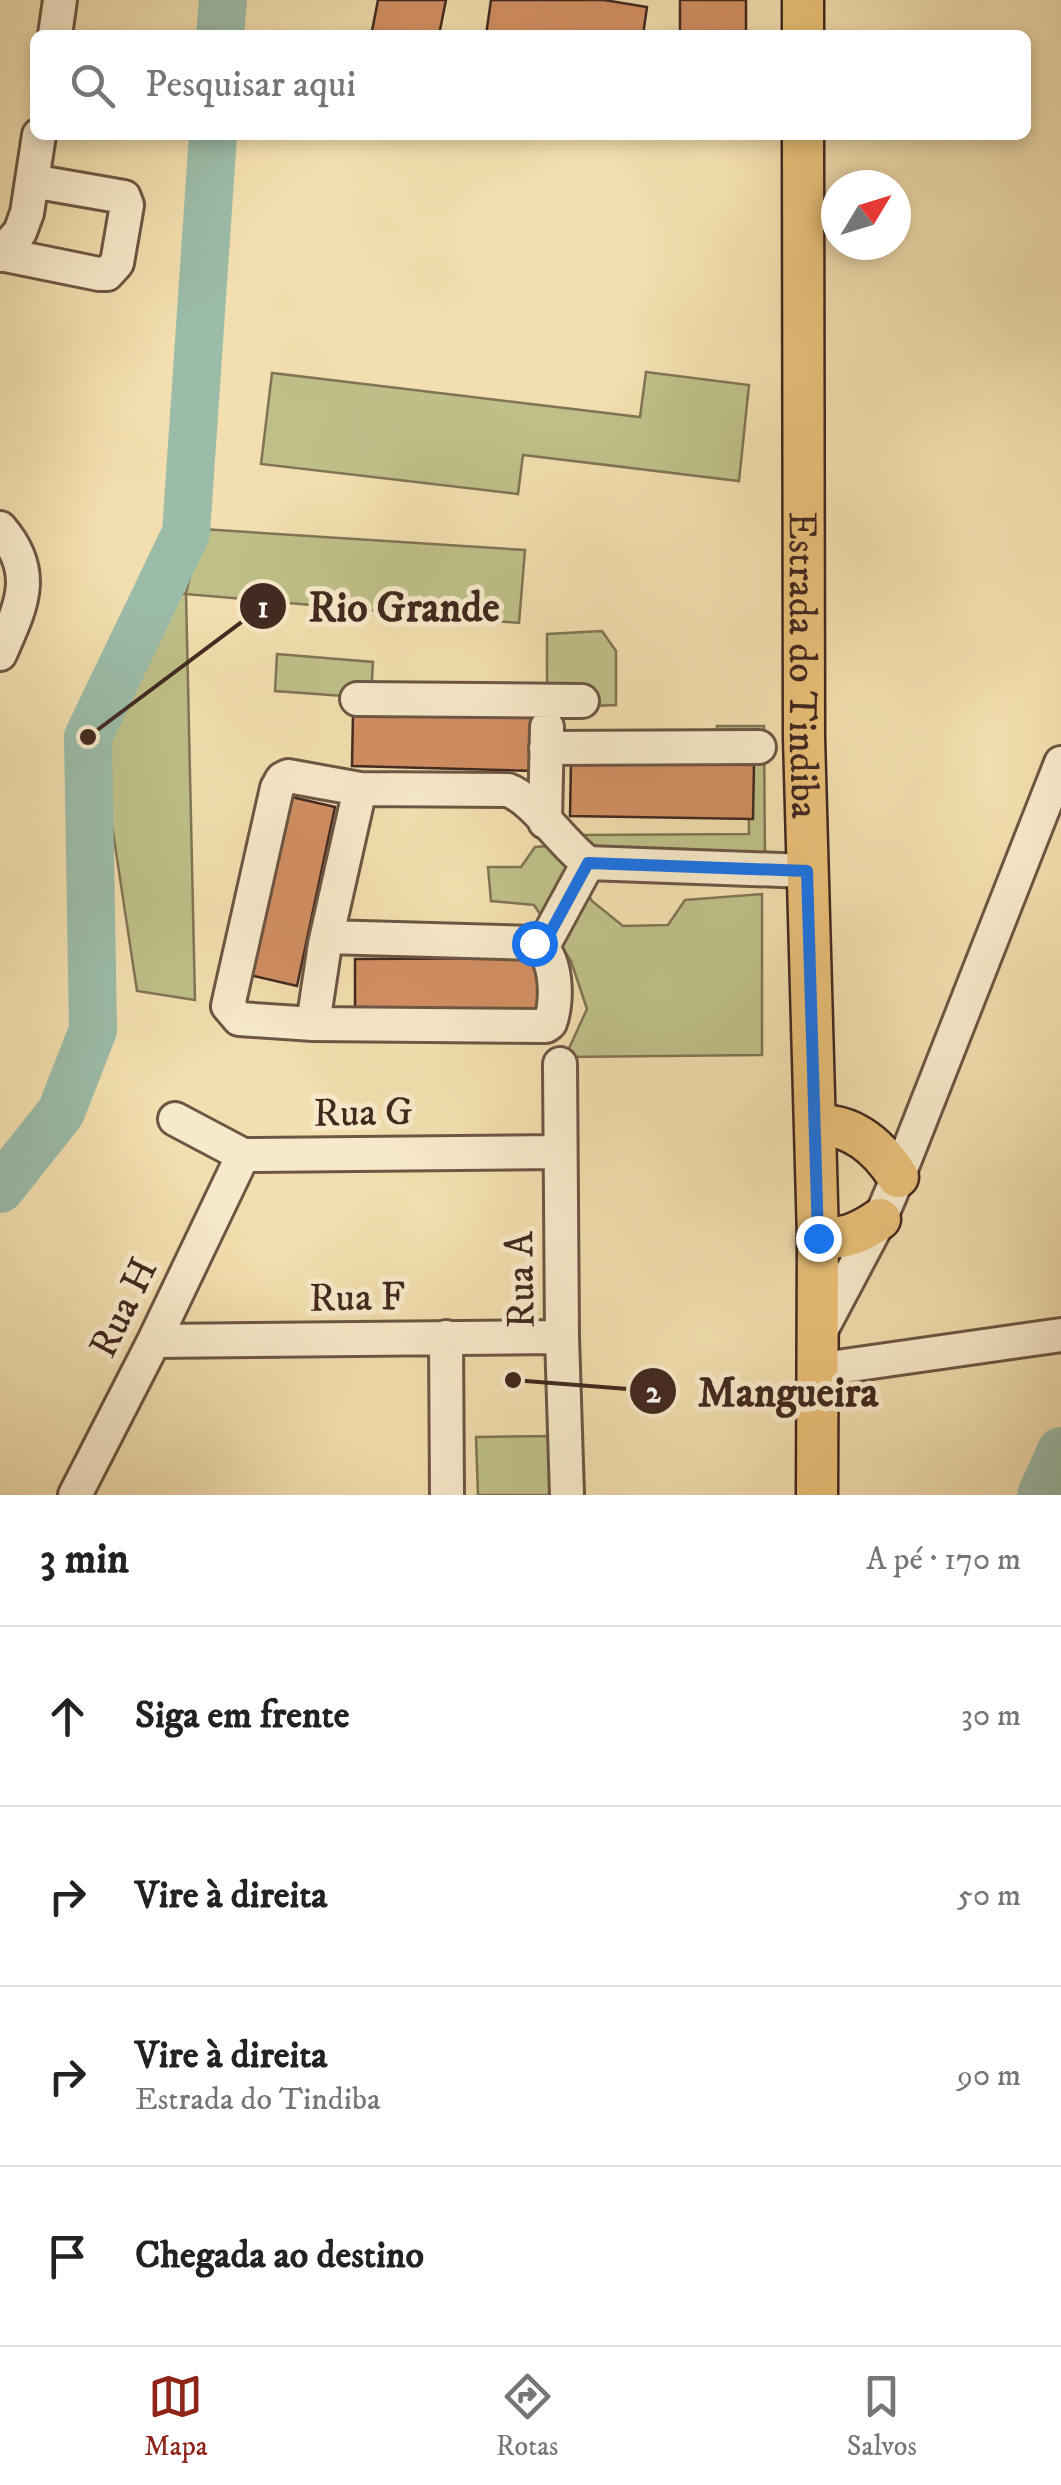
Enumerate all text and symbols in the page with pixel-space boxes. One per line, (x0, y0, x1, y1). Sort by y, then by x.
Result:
search box (30, 30, 1031, 140)
icon: search (65, 58, 120, 113)
text: Pesquisar aqui (145, 61, 356, 109)
north arrow (821, 170, 911, 260)
street label: Estrada do Tindiba (776, 511, 828, 819)
callout: Rio Grande (238, 570, 519, 642)
text: Rio Grande (308, 583, 500, 635)
text: 1 (257, 590, 269, 627)
route start (512, 921, 558, 967)
street label: Rua G (313, 1088, 413, 1140)
route end (796, 1216, 842, 1262)
street label: Rua A (496, 1231, 548, 1329)
street label: Rua H (79, 1250, 170, 1366)
street label: Rua F (309, 1273, 405, 1325)
callout: Mangueira (628, 1355, 899, 1427)
text: Mangueira (698, 1368, 879, 1420)
text: 2 (646, 1375, 661, 1412)
text: 3 min (40, 1534, 129, 1586)
text: A pé · 170 m (866, 1540, 1021, 1580)
icon: ahead (40, 1689, 95, 1744)
text: Siga em frente (135, 1692, 349, 1740)
text: 30 m (961, 1696, 1021, 1736)
icon: right (40, 1869, 95, 1924)
text: Vire à direita (135, 1872, 327, 1920)
text: 50 m (957, 1876, 1021, 1916)
text: Vire à direita (135, 2032, 327, 2080)
icon: right (40, 2049, 95, 2104)
text: 90 m (957, 2056, 1021, 2096)
text: Estrada do Tindiba (135, 2080, 381, 2120)
icon: arrive (40, 2229, 95, 2284)
text: Chegada ao destino (135, 2232, 424, 2280)
tab: Mapa (144, 2369, 208, 2464)
tab: Rotas (496, 2369, 558, 2464)
tab: Salvos (847, 2369, 917, 2464)

